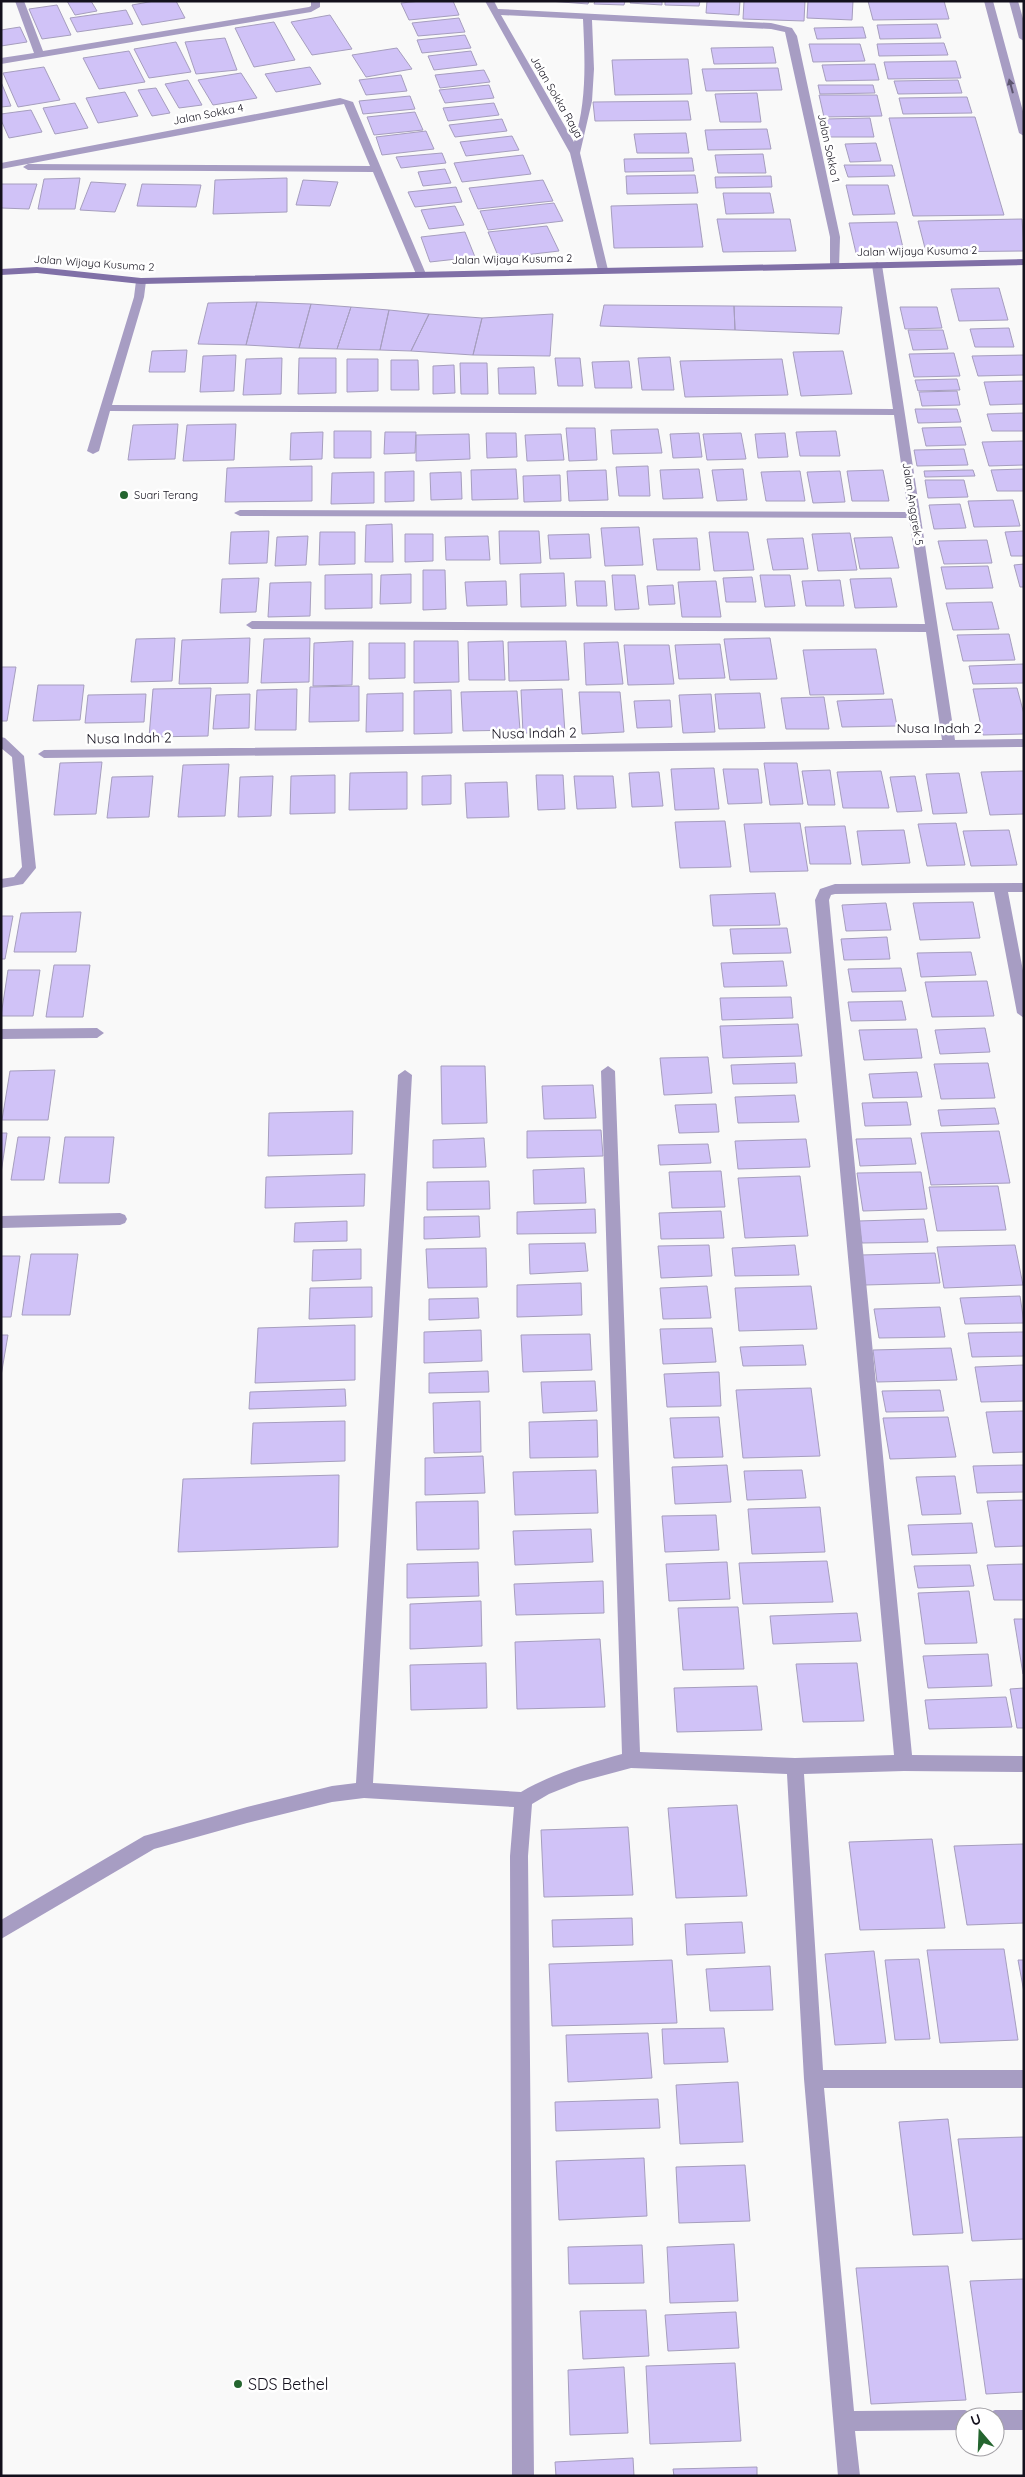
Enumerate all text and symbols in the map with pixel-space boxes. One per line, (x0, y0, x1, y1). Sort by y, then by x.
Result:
street label: Jalan Sokka Raya (528, 53, 586, 141)
one-way arrow (1007, 79, 1015, 94)
street label: Jalan Sokka 4 (172, 100, 245, 128)
street label: Jalan Sokka 1 (815, 112, 843, 184)
street label: Jalan Wijaya Kusuma 2 (856, 243, 978, 259)
street label: Jalan Wijaya Kusuma 2 (451, 251, 573, 267)
street label: Jalan Wijaya Kusuma 2 (33, 252, 155, 274)
street label: Jalan Anggrek 5 (900, 462, 926, 546)
place label: Suari Terang (134, 488, 198, 502)
marker: Suari Terang (118, 489, 130, 501)
street label: Nusa Indah 2 (896, 719, 982, 737)
street label: Nusa Indah 2 (491, 723, 577, 743)
street label: Nusa Indah 2 (86, 728, 172, 748)
place label: SDS Bethel (248, 2374, 329, 2394)
marker: SDS Bethel (232, 2378, 244, 2390)
north arrow (955, 2407, 1005, 2457)
text: U (968, 2410, 983, 2430)

